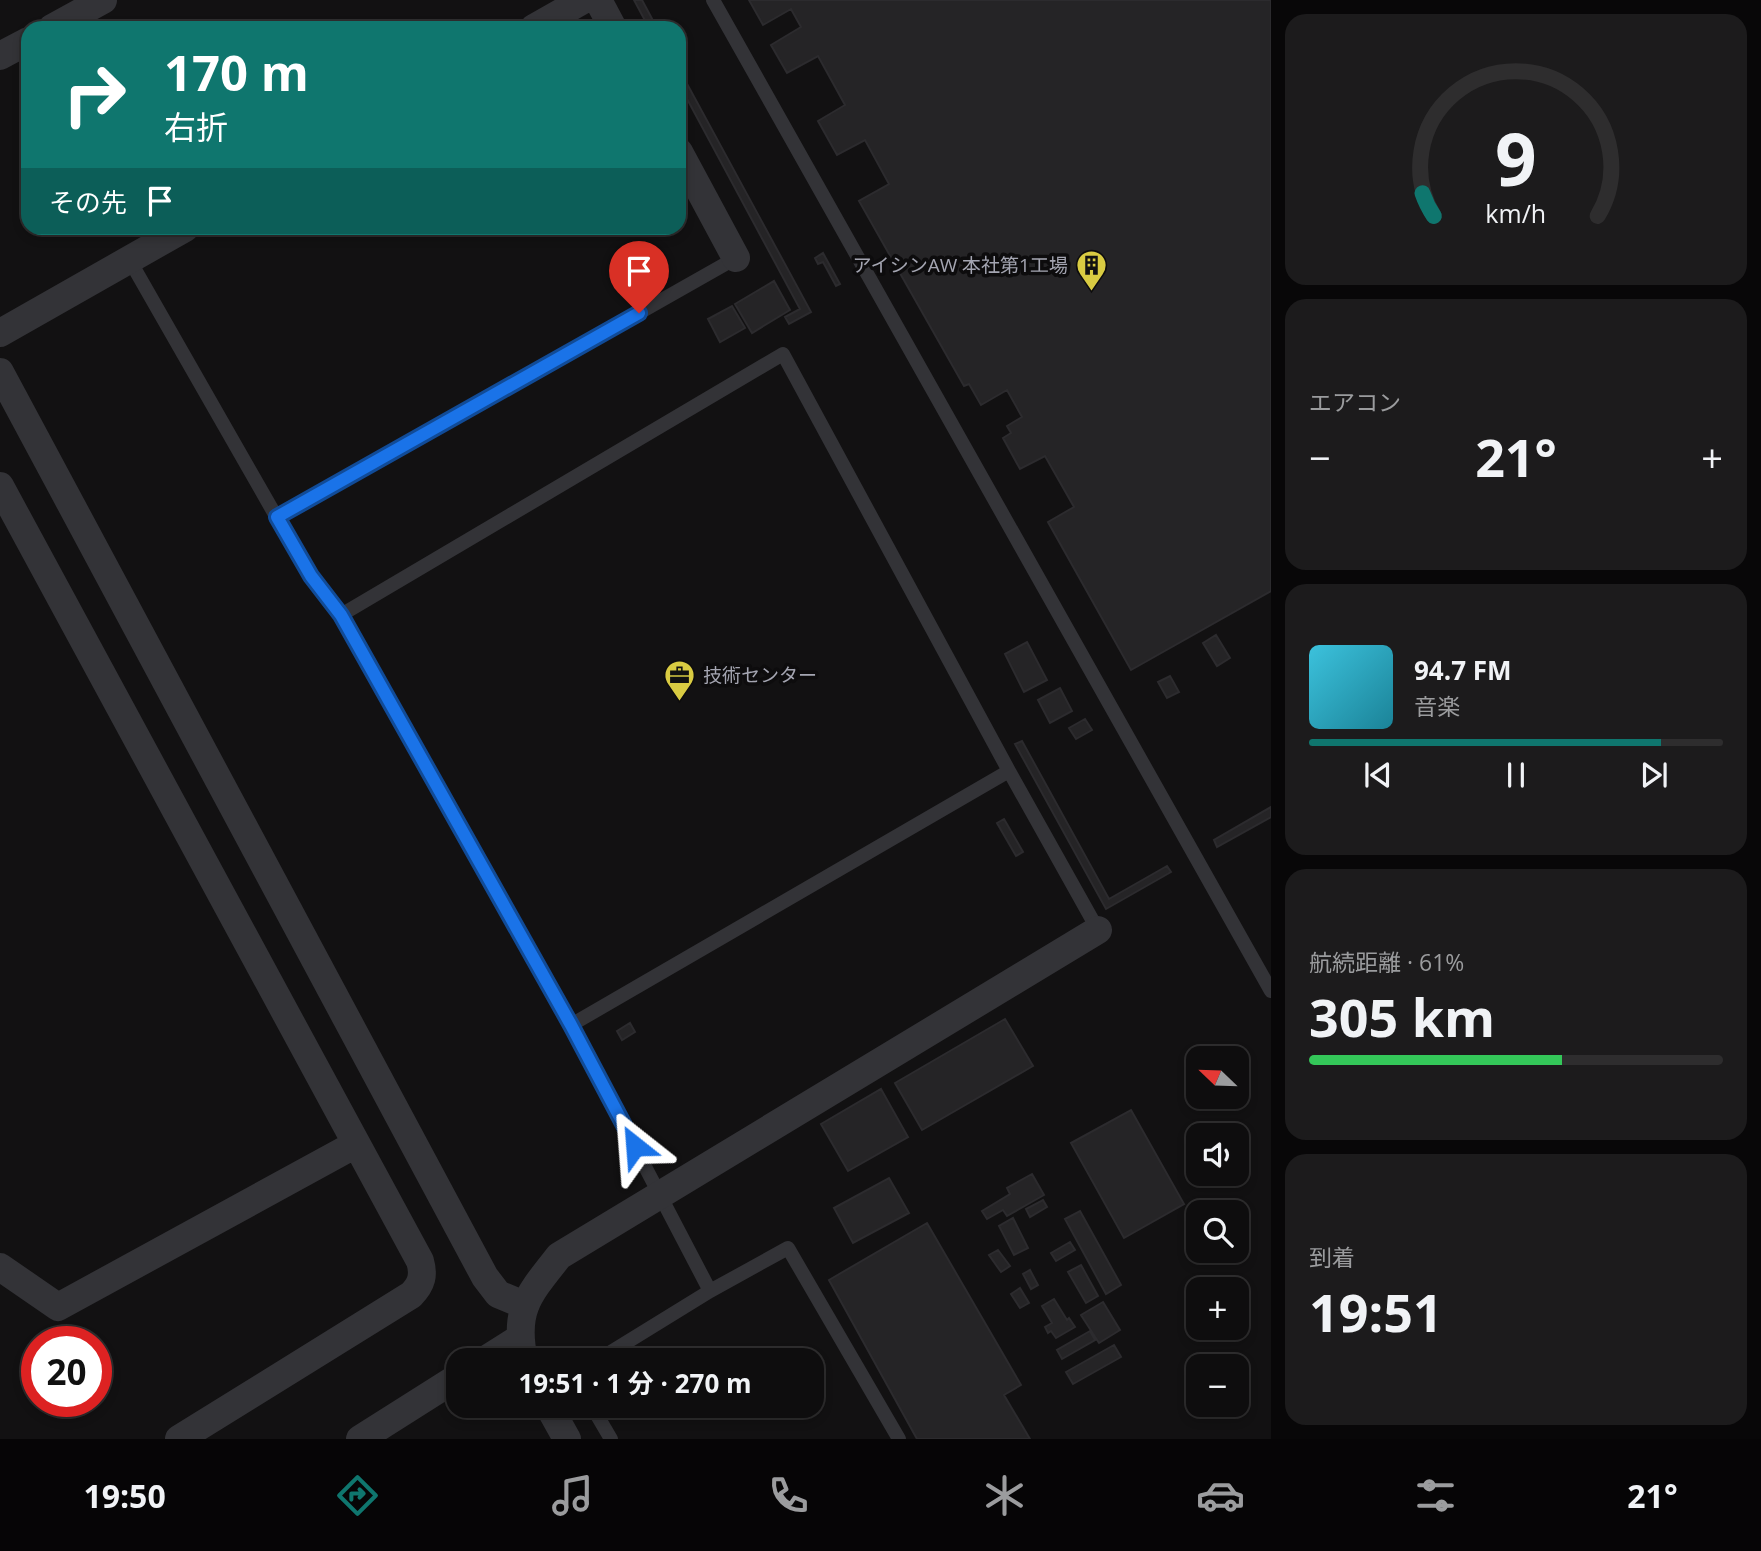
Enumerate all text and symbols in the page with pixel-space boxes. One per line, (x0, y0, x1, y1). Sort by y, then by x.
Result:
text: 170 m (164, 39, 309, 105)
icon: right (49, 49, 140, 140)
text: 右折 (164, 105, 228, 148)
text: 9 (1495, 108, 1537, 207)
icon: arrive (141, 182, 179, 220)
text: その先 (49, 184, 127, 220)
text: km/h (1486, 195, 1546, 229)
pin (609, 241, 669, 313)
building icon: アイシンAW 本社第1工場 (1074, 248, 1108, 292)
icon: arrive (620, 252, 658, 290)
place label: アイシンAW 本社第1工場 (853, 252, 1068, 278)
text: エアコン (1309, 386, 1401, 418)
text: 21° (1475, 421, 1557, 492)
text: − (1309, 431, 1331, 483)
text: + (1701, 431, 1723, 483)
text: 94.7 FM (1414, 652, 1512, 688)
office icon: 技術センター (663, 658, 697, 702)
place label: 技術センター (703, 662, 817, 688)
text: 音楽 (1414, 690, 1460, 722)
icon: previous (1359, 756, 1397, 794)
icon: pause (1497, 756, 1535, 794)
icon: next (1635, 756, 1673, 794)
text: 航続距離 · 61% (1309, 946, 1464, 978)
text: 305 km (1309, 981, 1495, 1052)
north arrow (1186, 1046, 1250, 1110)
map controls (1186, 1046, 1249, 1417)
position arrow (598, 1109, 672, 1183)
button: sound (1186, 1123, 1249, 1186)
button: search (1186, 1200, 1249, 1263)
text: 到着 (1309, 1241, 1355, 1273)
text: 19:51 (1309, 1276, 1443, 1347)
button: + (1186, 1277, 1249, 1340)
speed limit sign: 20 (21, 1326, 112, 1417)
button: − (1186, 1354, 1249, 1417)
text: 19:51 · 1 分 · 270 m (518, 1365, 752, 1401)
icon: directions (333, 1471, 382, 1520)
icon: music (548, 1471, 597, 1520)
icon: phone (764, 1471, 813, 1520)
icon: climate (980, 1471, 1029, 1520)
icon: car (1196, 1471, 1245, 1520)
icon: filters (1411, 1471, 1460, 1520)
text: 19:50 (83, 1474, 166, 1517)
text: 21° (1627, 1474, 1678, 1517)

